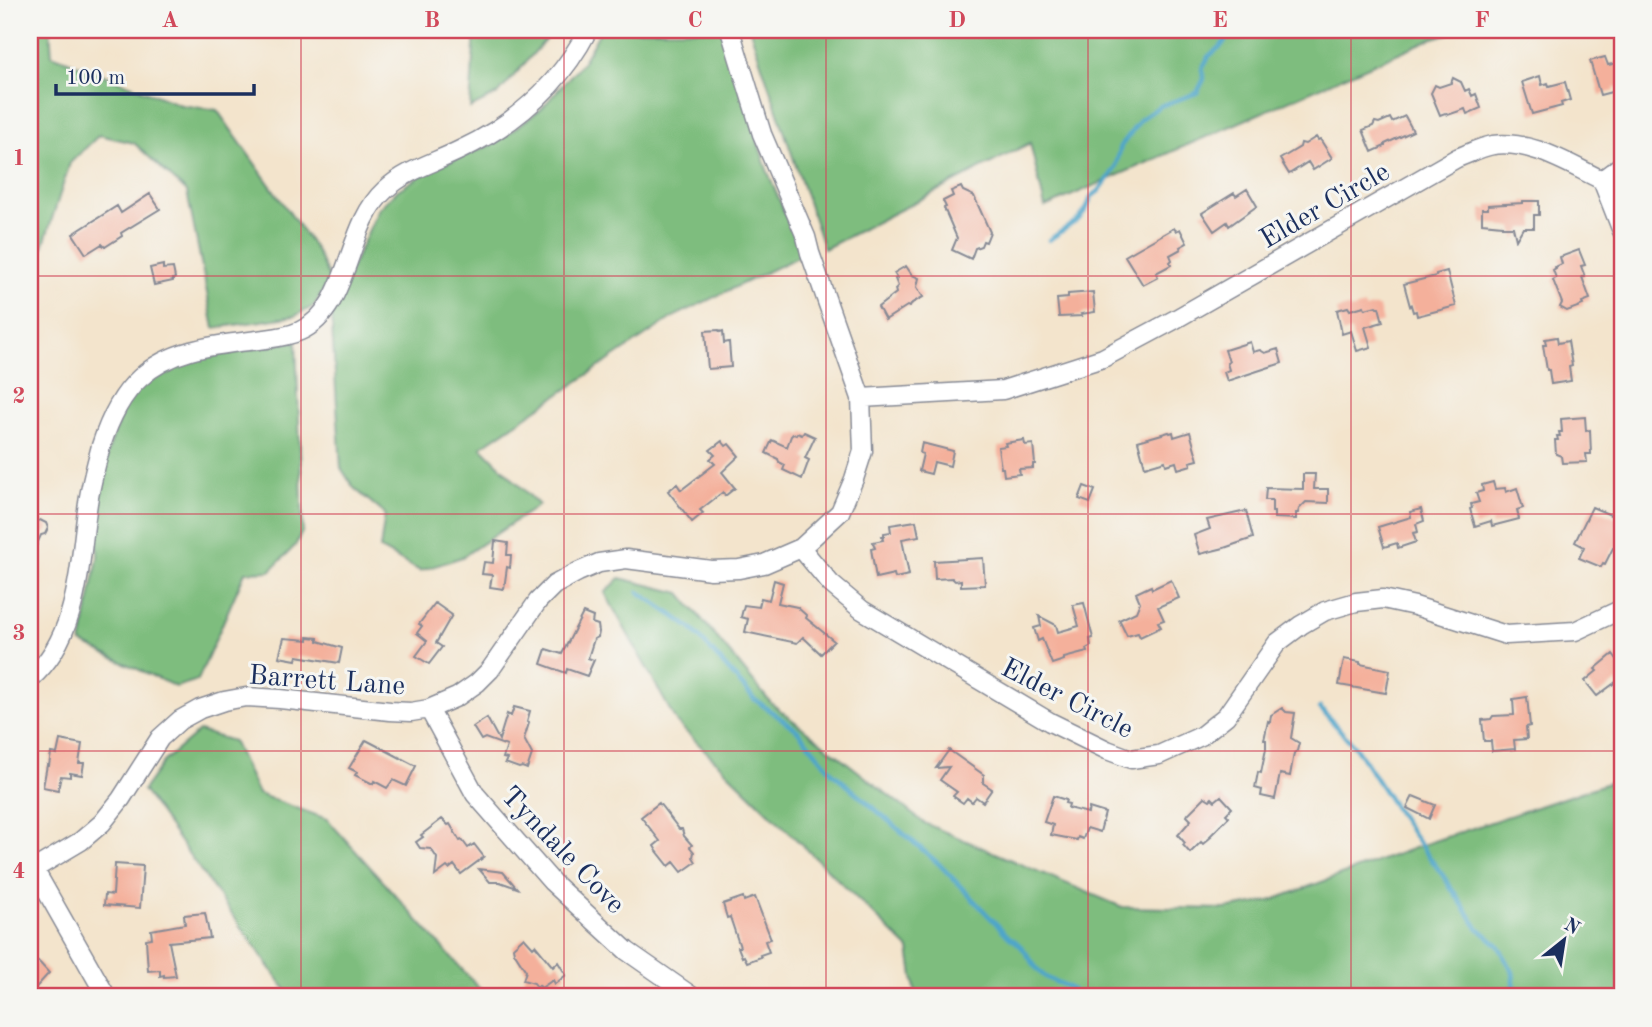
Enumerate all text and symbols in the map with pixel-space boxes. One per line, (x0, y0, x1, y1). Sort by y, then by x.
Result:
text: A (161, 9, 179, 32)
text: B (424, 9, 440, 32)
text: C (687, 9, 703, 32)
text: D (948, 9, 966, 32)
text: E (1212, 9, 1228, 32)
text: F (1474, 9, 1490, 32)
scale bar (56, 52, 254, 96)
text: 100 m (66, 68, 125, 89)
text: 1 (12, 147, 26, 170)
street label: Elder Circle (1256, 158, 1395, 255)
text: 2 (12, 385, 26, 408)
text: 3 (12, 622, 26, 645)
street label: Elder Circle (996, 654, 1137, 745)
street label: Barrett Lane (247, 663, 406, 701)
street label: Tyndale Cove (495, 782, 629, 920)
text: 4 (12, 860, 26, 883)
north arrow (1530, 904, 1600, 974)
text: N (1560, 916, 1583, 940)

